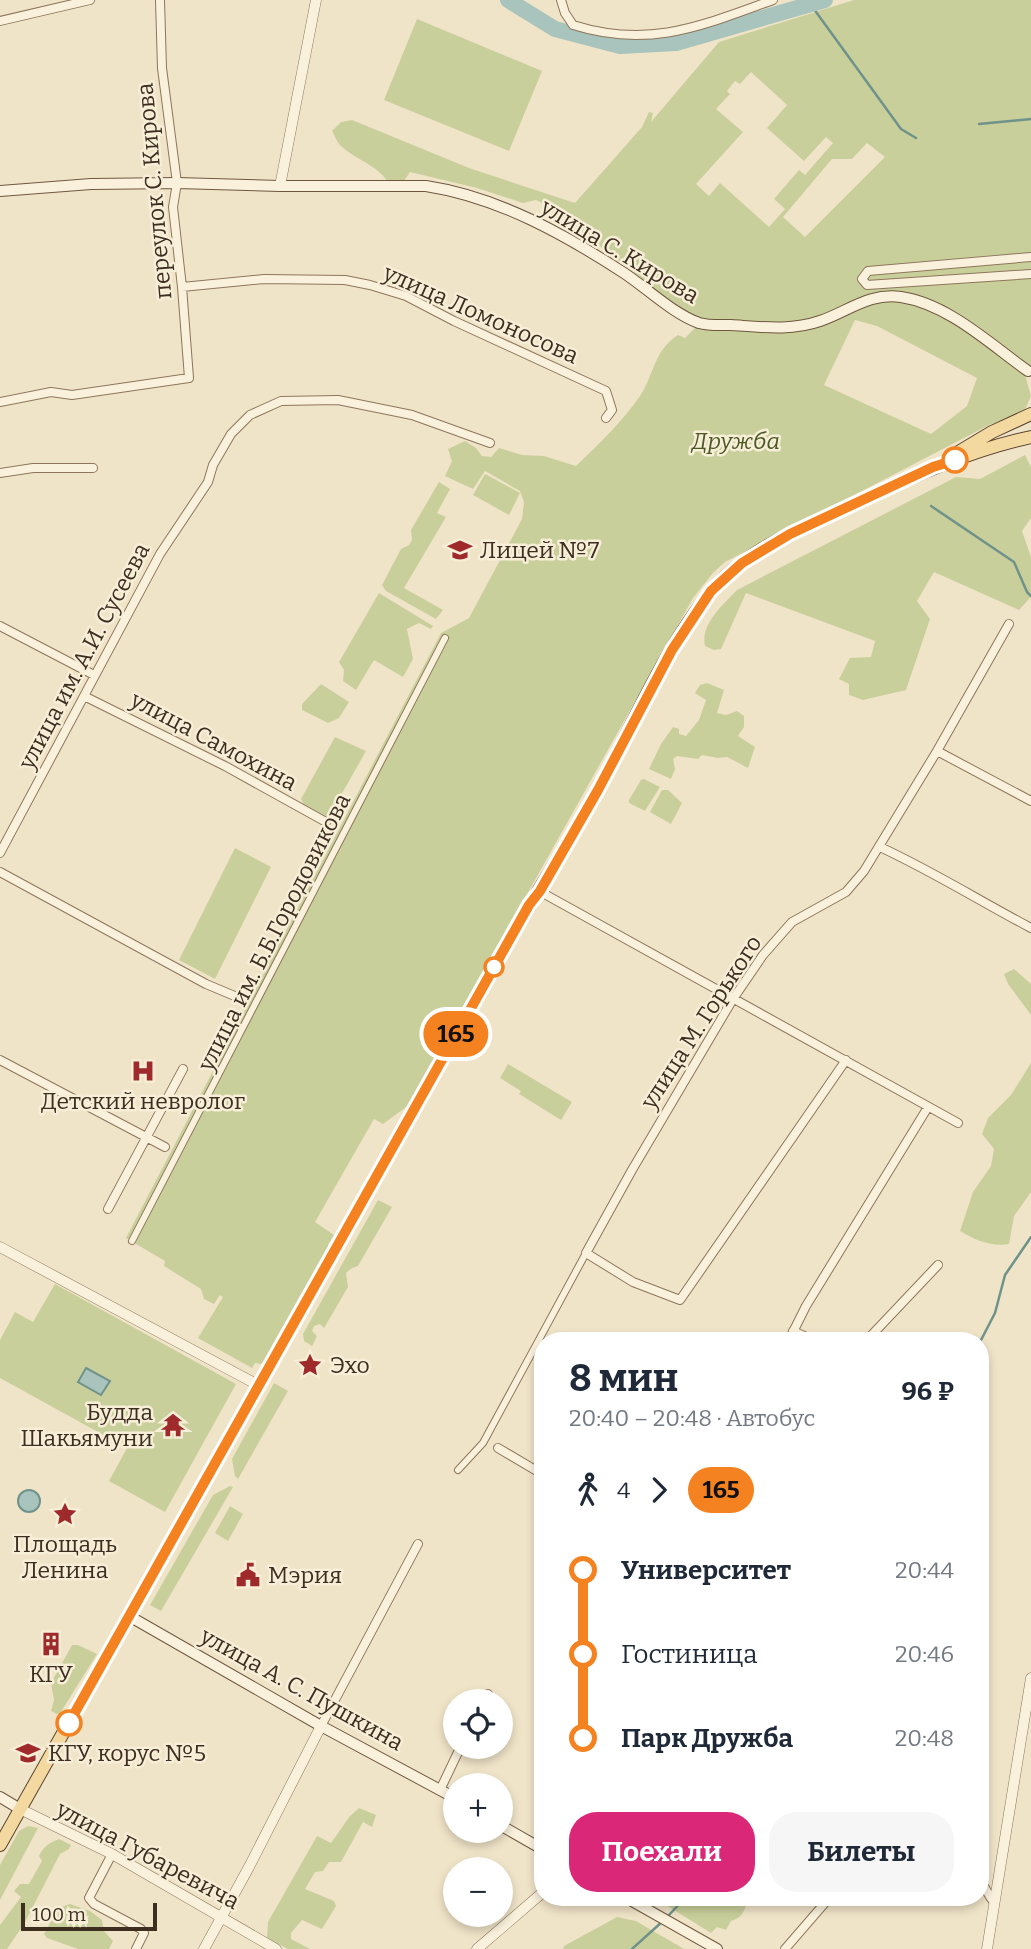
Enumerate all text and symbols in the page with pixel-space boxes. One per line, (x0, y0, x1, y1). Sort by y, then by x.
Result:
street label: переулок С. Кирова (131, 81, 177, 300)
street label: улица С. Кирова (535, 192, 705, 310)
street label: улица Ломоносова (378, 258, 583, 370)
park label: Дружба (690, 427, 780, 455)
unlabelled marker (942, 447, 968, 473)
school or university icon: Лицей №7 (446, 536, 474, 564)
place label: Лицей №7 (480, 536, 600, 564)
street label: улица им. А.И. Сусеева (12, 538, 156, 775)
street label: улица Самохина (125, 685, 302, 797)
street label: улица им. Б.Б.Городовикова (191, 788, 357, 1076)
street label: улица М. Горького (634, 930, 768, 1115)
unlabelled marker (484, 957, 504, 977)
line badge: 165 (416, 1011, 496, 1057)
text: 165 (437, 1020, 475, 1048)
hospital icon: Детский невролог (129, 1057, 157, 1085)
place label: Детский невролог (41, 1087, 245, 1115)
place icon: Эхо (296, 1351, 324, 1379)
place label: Эхо (330, 1351, 370, 1379)
text: 8 мин (569, 1355, 678, 1401)
text: 96 ₽ (902, 1376, 954, 1407)
place label: Будда Шакьямуни (20, 1398, 153, 1452)
text: 20:40 – 20:48 · Автобус (569, 1404, 815, 1432)
temple icon: Будда Шакьямуни (159, 1411, 187, 1439)
icon: walk (569, 1471, 607, 1509)
icon: forward (640, 1471, 678, 1509)
text: 4 (617, 1476, 630, 1504)
text: 165 (702, 1476, 740, 1504)
place icon: Площадь Ленина (51, 1500, 79, 1528)
place label: Площадь Ленина (13, 1530, 117, 1584)
text: Университет (621, 1555, 791, 1586)
text: 20:44 (895, 1556, 954, 1584)
public building icon: Мэрия (234, 1561, 262, 1589)
place label: Мэрия (268, 1561, 342, 1589)
street label: улица А. С. Пушкина (195, 1621, 409, 1757)
building icon: КГУ (37, 1630, 65, 1658)
text: Гостиница (621, 1639, 757, 1670)
text: 20:46 (895, 1640, 954, 1668)
place label: КГУ (29, 1660, 73, 1688)
map controls (443, 1689, 513, 1927)
button: locate (443, 1689, 513, 1759)
unlabelled marker (56, 1710, 82, 1736)
text: Парк Дружба (621, 1723, 793, 1754)
text: 20:48 (895, 1724, 954, 1752)
school or university icon: КГУ, корус №5 (14, 1739, 42, 1767)
place label: КГУ, корус №5 (48, 1739, 206, 1767)
button: + (443, 1773, 513, 1843)
street label: улица Губаревича (51, 1794, 245, 1915)
button: Поехали (569, 1812, 755, 1892)
button: Билеты (769, 1812, 954, 1892)
button: − (443, 1857, 513, 1927)
scale bar (21, 1900, 158, 1932)
text: 100 m (32, 1903, 86, 1926)

